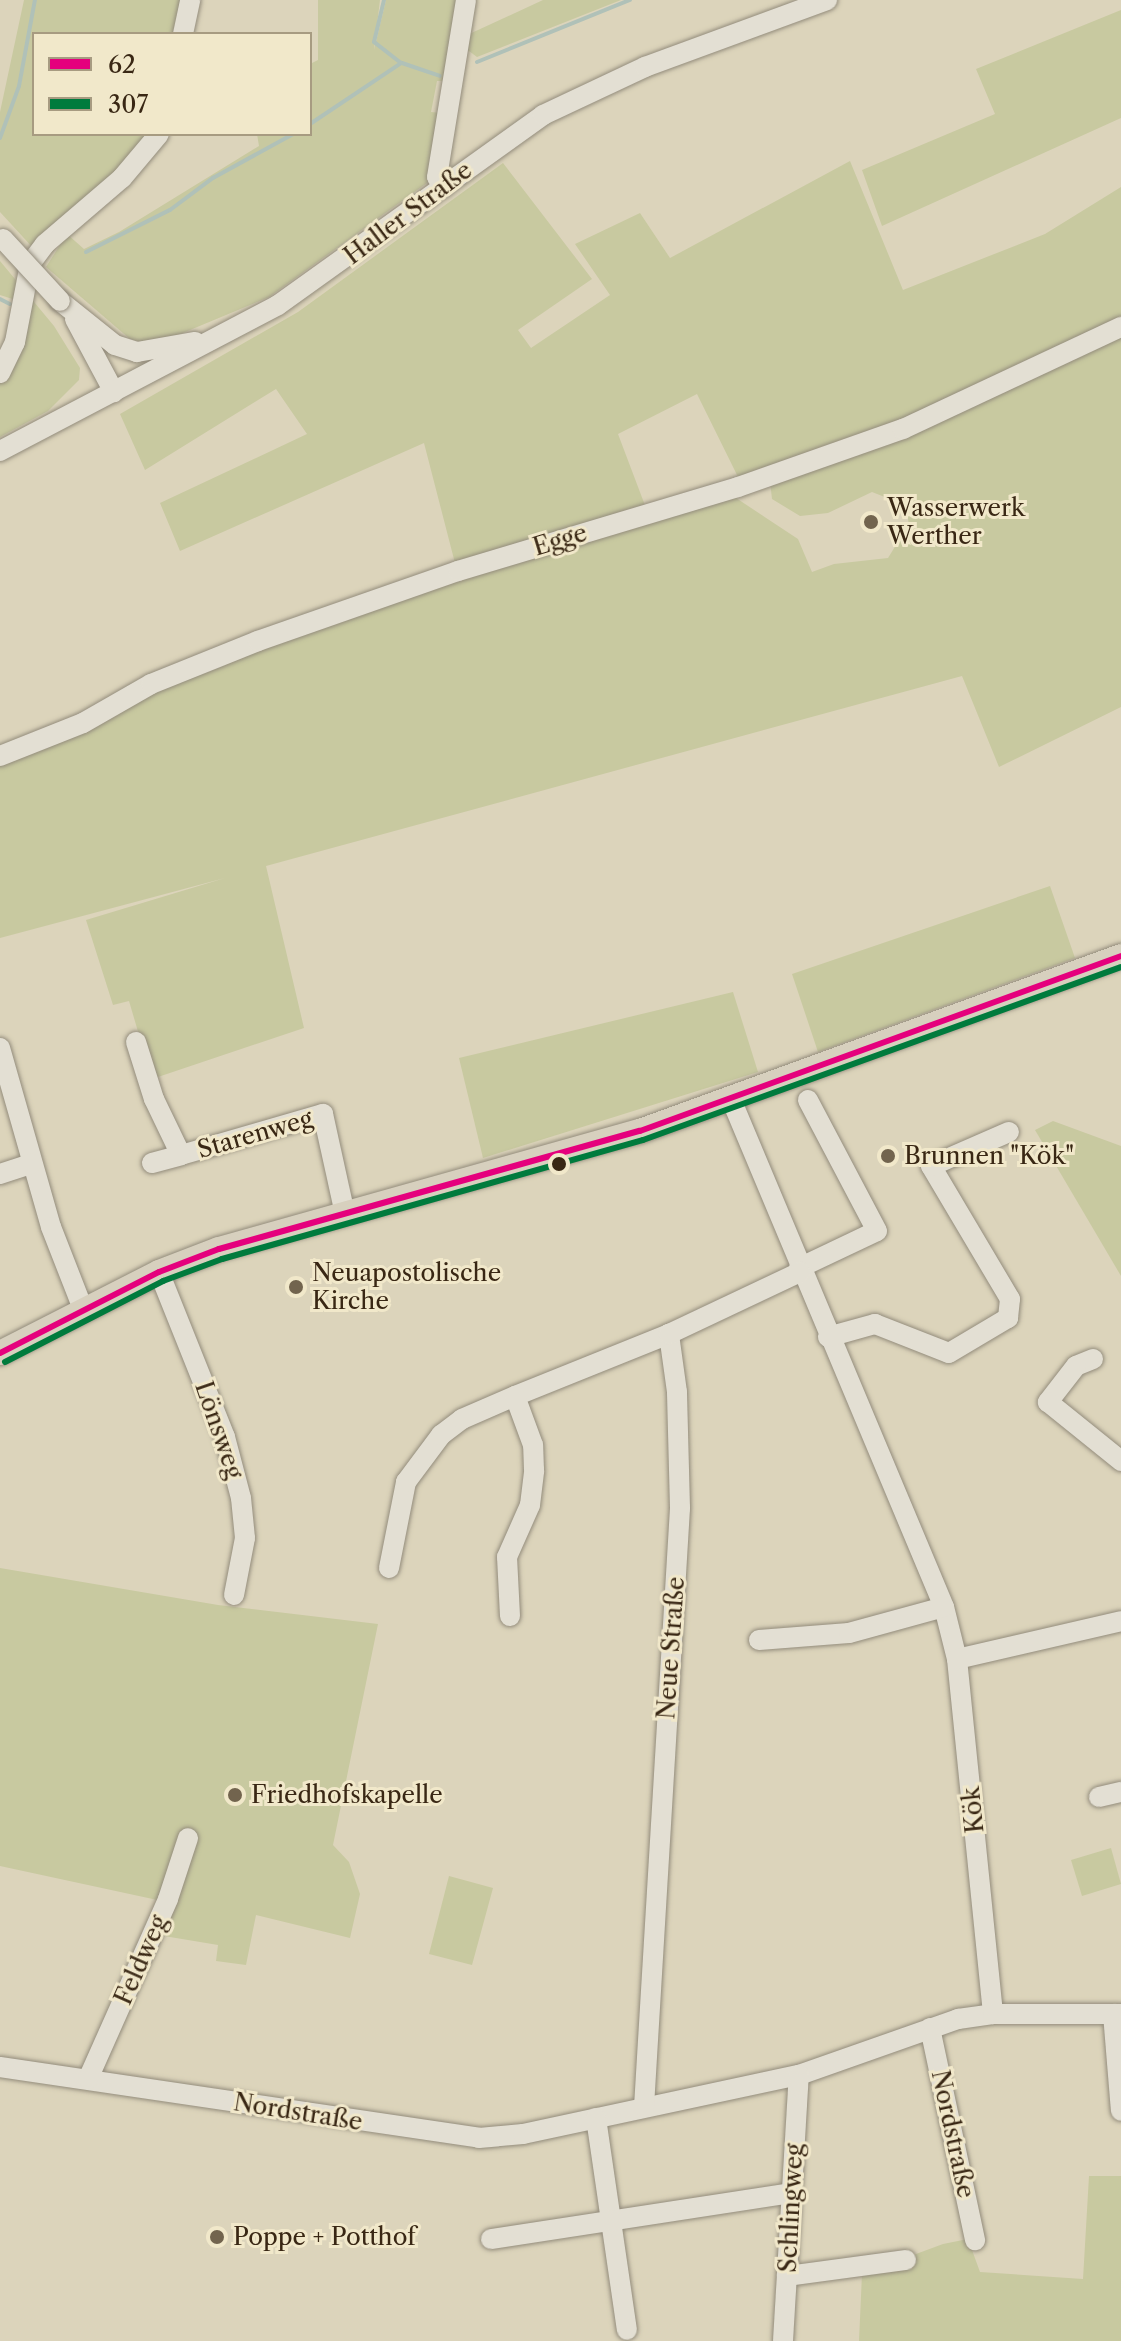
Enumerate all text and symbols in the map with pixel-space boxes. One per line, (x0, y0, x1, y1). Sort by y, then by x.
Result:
legend (32, 32, 312, 136)
text: 62 (108, 50, 136, 79)
text: 307 (108, 90, 148, 119)
street label: Haller Straße (338, 156, 478, 270)
place label: Wasserwerk Werther (887, 494, 1025, 550)
marker: Wasserwerk Werther (862, 513, 880, 531)
street label: Egge (530, 518, 590, 562)
street label: Starenweg (194, 1104, 316, 1164)
place label: Brunnen "Kök" (904, 1142, 1074, 1170)
marker: Brunnen "Kök" (879, 1147, 897, 1165)
unlabelled marker (551, 1156, 567, 1172)
place label: Neuapostolische Kirche (312, 1259, 501, 1315)
marker: Neuapostolische Kirche (287, 1278, 305, 1296)
street label: Lönsweg (189, 1378, 249, 1482)
street label: Neue Straße (652, 1576, 690, 1720)
place label: Friedhofskapelle (251, 1781, 443, 1809)
street label: Kök (956, 1785, 990, 1835)
marker: Friedhofskapelle (226, 1786, 244, 1804)
street label: Feldweg (109, 1911, 173, 2009)
street label: Nordstraße (925, 2067, 981, 2201)
street label: Nordstraße (232, 2088, 364, 2136)
street label: Schlingweg (773, 2143, 809, 2273)
place label: Poppe + Potthof (233, 2223, 416, 2251)
marker: Poppe + Potthof (208, 2228, 226, 2246)

